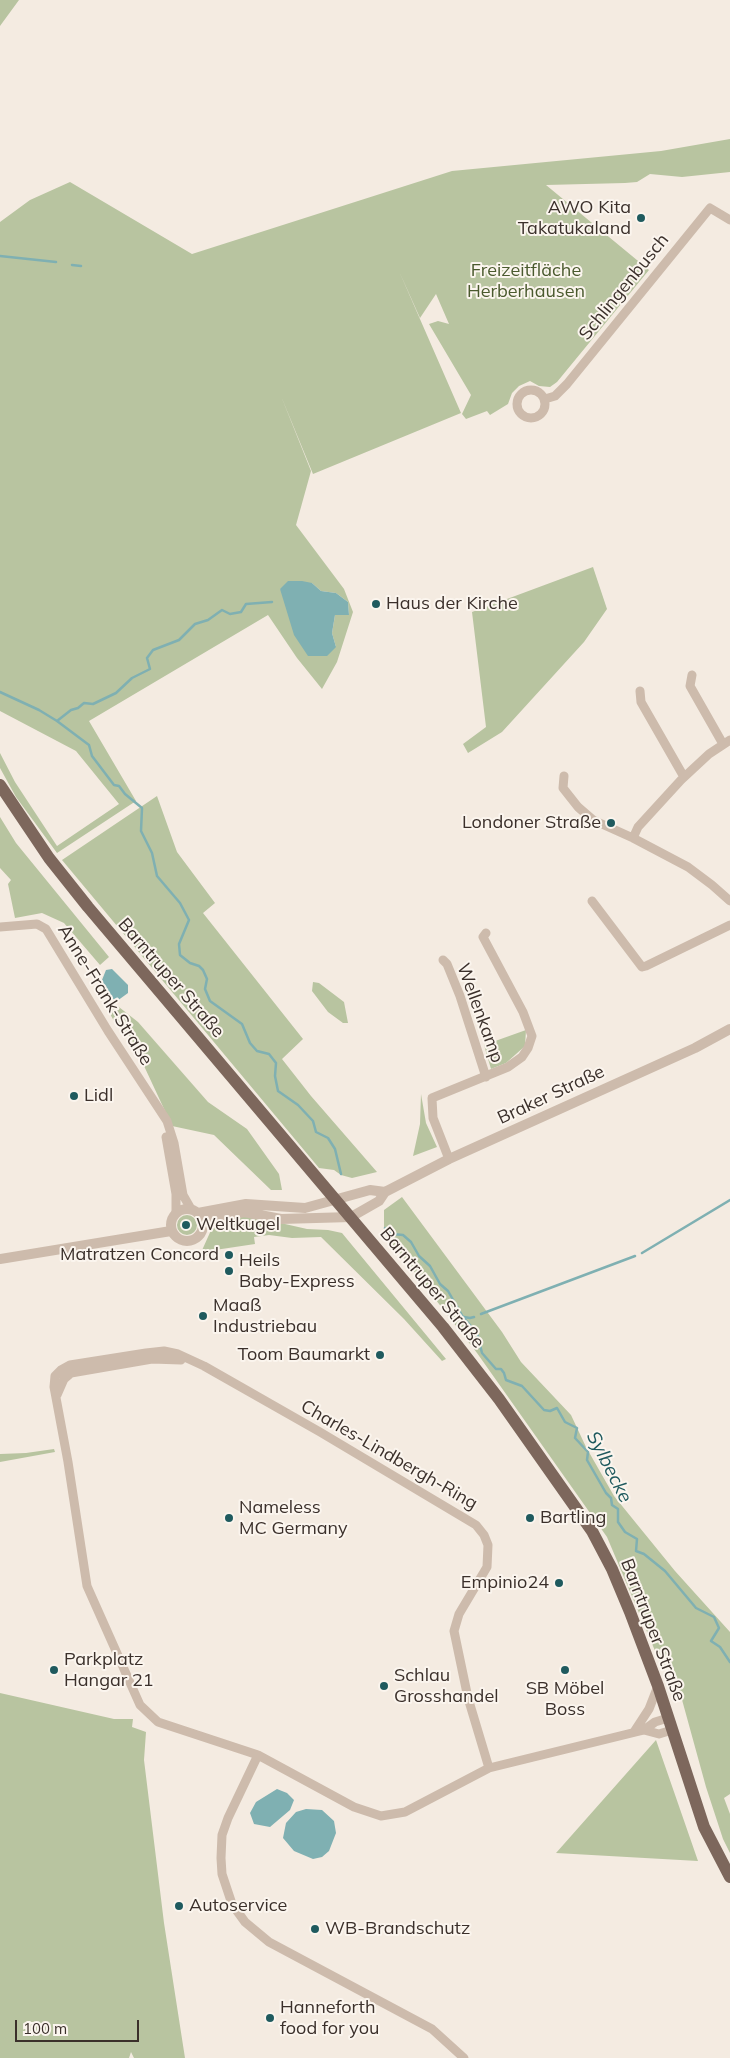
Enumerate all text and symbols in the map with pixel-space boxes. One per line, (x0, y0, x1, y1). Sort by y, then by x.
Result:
place label: AWO Kita Takatukaland (518, 197, 631, 240)
marker: AWO Kita Takatukaland (635, 212, 647, 224)
street label: Schlingenbusch (575, 229, 673, 345)
park label: Freizeitfläche Herberhausen (467, 260, 585, 302)
place label: Haus der Kirche (386, 593, 518, 615)
marker: Haus der Kirche (370, 598, 382, 610)
place label: Londoner Straße (462, 812, 601, 834)
marker: Londoner Straße (605, 817, 617, 829)
street label: Barntruper Straße (113, 914, 229, 1042)
street label: Anne-Frank-Straße (53, 921, 157, 1069)
street label: Wellenkamp (452, 960, 508, 1066)
street label: Braker Straße (494, 1061, 608, 1129)
place label: Lidl (84, 1085, 113, 1107)
marker: Lidl (68, 1090, 80, 1102)
place label: Weltkugel (196, 1214, 280, 1236)
marker: Weltkugel (180, 1219, 192, 1231)
street label: Barntruper Straße (375, 1223, 489, 1353)
place label: Matratzen Concord (60, 1244, 219, 1266)
marker: Matratzen Concord (223, 1249, 235, 1261)
place label: Heils Baby-Express (239, 1250, 355, 1292)
marker: Heils Baby-Express (223, 1265, 235, 1277)
place label: Maaß Industriebau (213, 1295, 317, 1338)
marker: Maaß Industriebau (197, 1310, 209, 1322)
place label: Toom Baumarkt (238, 1344, 370, 1366)
marker: Toom Baumarkt (374, 1349, 386, 1361)
street label: Charles-Lindbergh-Ring (297, 1395, 481, 1515)
water label: Sylbecke (581, 1427, 637, 1507)
place label: Nameless MC Germany (239, 1497, 348, 1540)
place label: Bartling (540, 1507, 606, 1529)
marker: Nameless MC Germany (223, 1512, 235, 1524)
marker: Bartling (524, 1512, 536, 1524)
street label: Barntruper Straße (616, 1556, 690, 1704)
place label: Empinio24 (461, 1572, 549, 1594)
marker: Empinio24 (553, 1577, 565, 1589)
place label: Parkplatz Hangar 21 (64, 1649, 154, 1692)
marker: Parkplatz Hangar 21 (48, 1664, 60, 1676)
marker: SB Möbel Boss (559, 1664, 571, 1676)
place label: Schlau Grosshandel (394, 1665, 498, 1708)
place label: SB Möbel Boss (526, 1678, 604, 1720)
marker: Schlau Grosshandel (378, 1680, 390, 1692)
place label: Autoservice (189, 1895, 287, 1917)
marker: Autoservice (173, 1900, 185, 1912)
place label: WB-Brandschutz (325, 1918, 470, 1940)
marker: WB-Brandschutz (309, 1923, 321, 1935)
place label: Hanneforth food for you (280, 1997, 379, 2040)
scale bar (18, 2010, 141, 2042)
marker: Hanneforth food for you (264, 2012, 276, 2024)
text: 100 m (23, 2019, 67, 2038)

